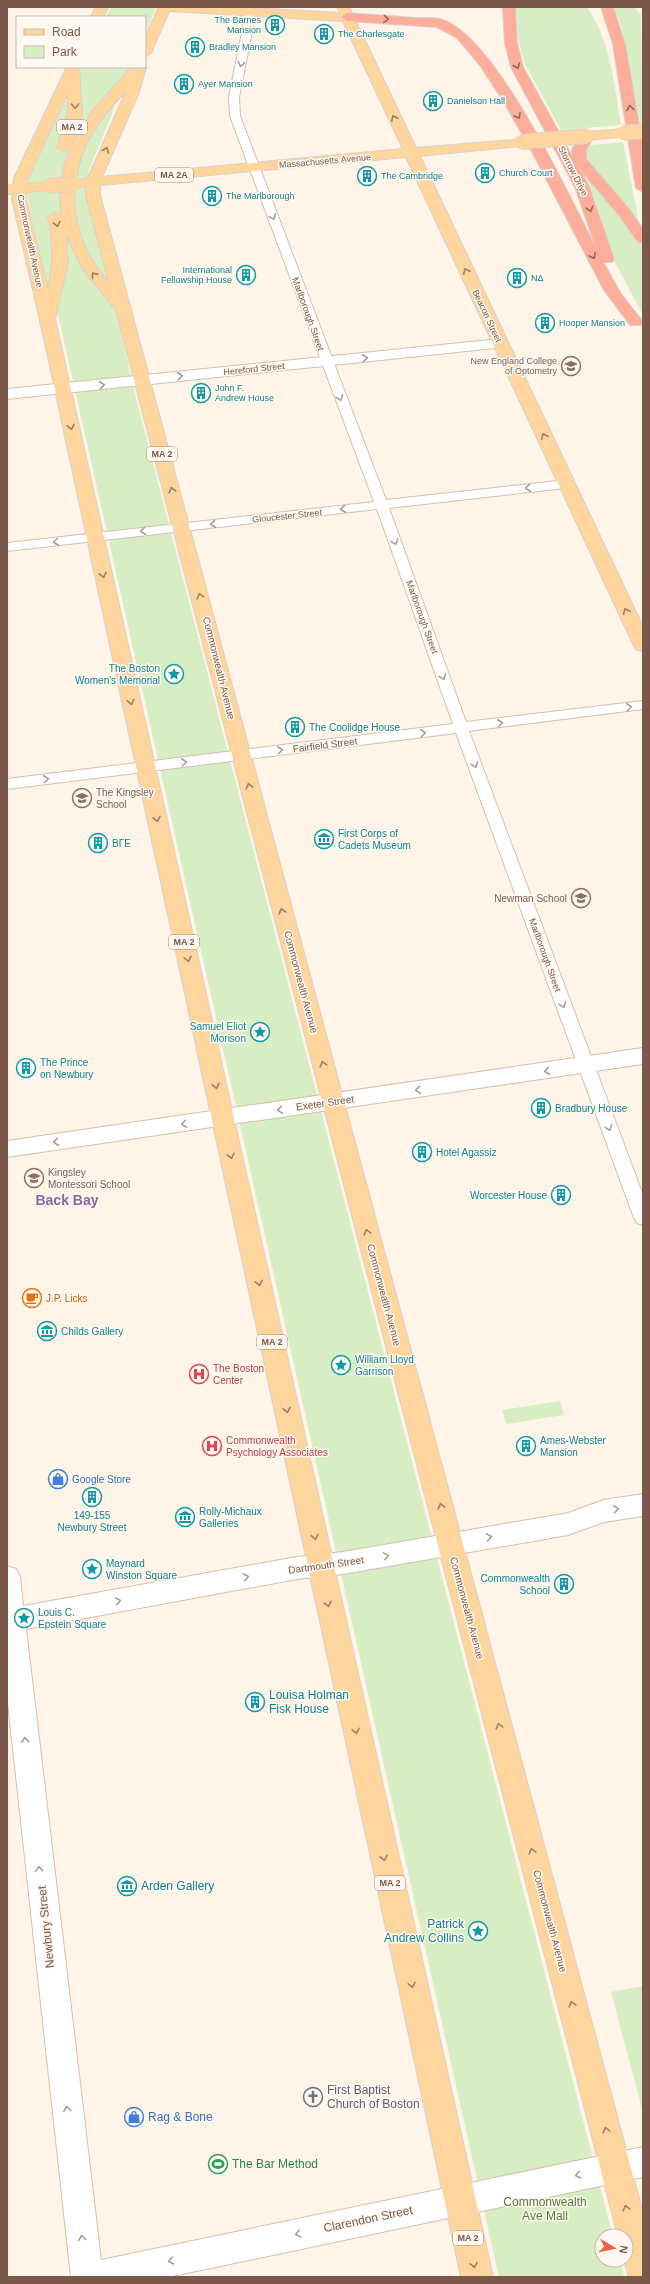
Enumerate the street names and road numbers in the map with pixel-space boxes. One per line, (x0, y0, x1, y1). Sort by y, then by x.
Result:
road number: MA 2 (57, 120, 87, 134)
street label: Storrow Drive (556, 144, 590, 198)
street label: Massachusetts Avenue (279, 152, 371, 170)
road number: MA 2A (155, 168, 193, 182)
street label: Commonwealth Avenue (15, 194, 45, 288)
street label: Marlborough Street (290, 276, 326, 352)
street label: Beacon Street (470, 288, 504, 344)
street label: Hereford Street (223, 361, 286, 377)
road number: MA 2 (147, 447, 177, 461)
street label: Gloucester Street (252, 507, 323, 525)
street label: Marlborough Street (404, 579, 440, 655)
street label: Commonwealth Avenue (201, 616, 237, 721)
street label: Fairfield Street (292, 736, 358, 754)
street label: Marlborough Street (527, 917, 563, 993)
street label: Commonwealth Avenue (282, 930, 320, 1035)
road number: MA 2 (169, 935, 199, 949)
street label: Exeter Street (295, 1093, 355, 1113)
street label: Commonwealth Avenue (365, 1243, 403, 1348)
road number: MA 2 (257, 1335, 287, 1349)
street label: Dartmouth Street (288, 1554, 365, 1576)
street label: Commonwealth Avenue (448, 1556, 486, 1661)
street label: Commonwealth Avenue (531, 1869, 569, 1974)
road number: MA 2 (375, 1876, 405, 1890)
street label: Newbury Street (35, 1884, 57, 1969)
street label: Clarendon Street (322, 2203, 414, 2235)
road number: MA 2 (453, 2231, 483, 2245)

